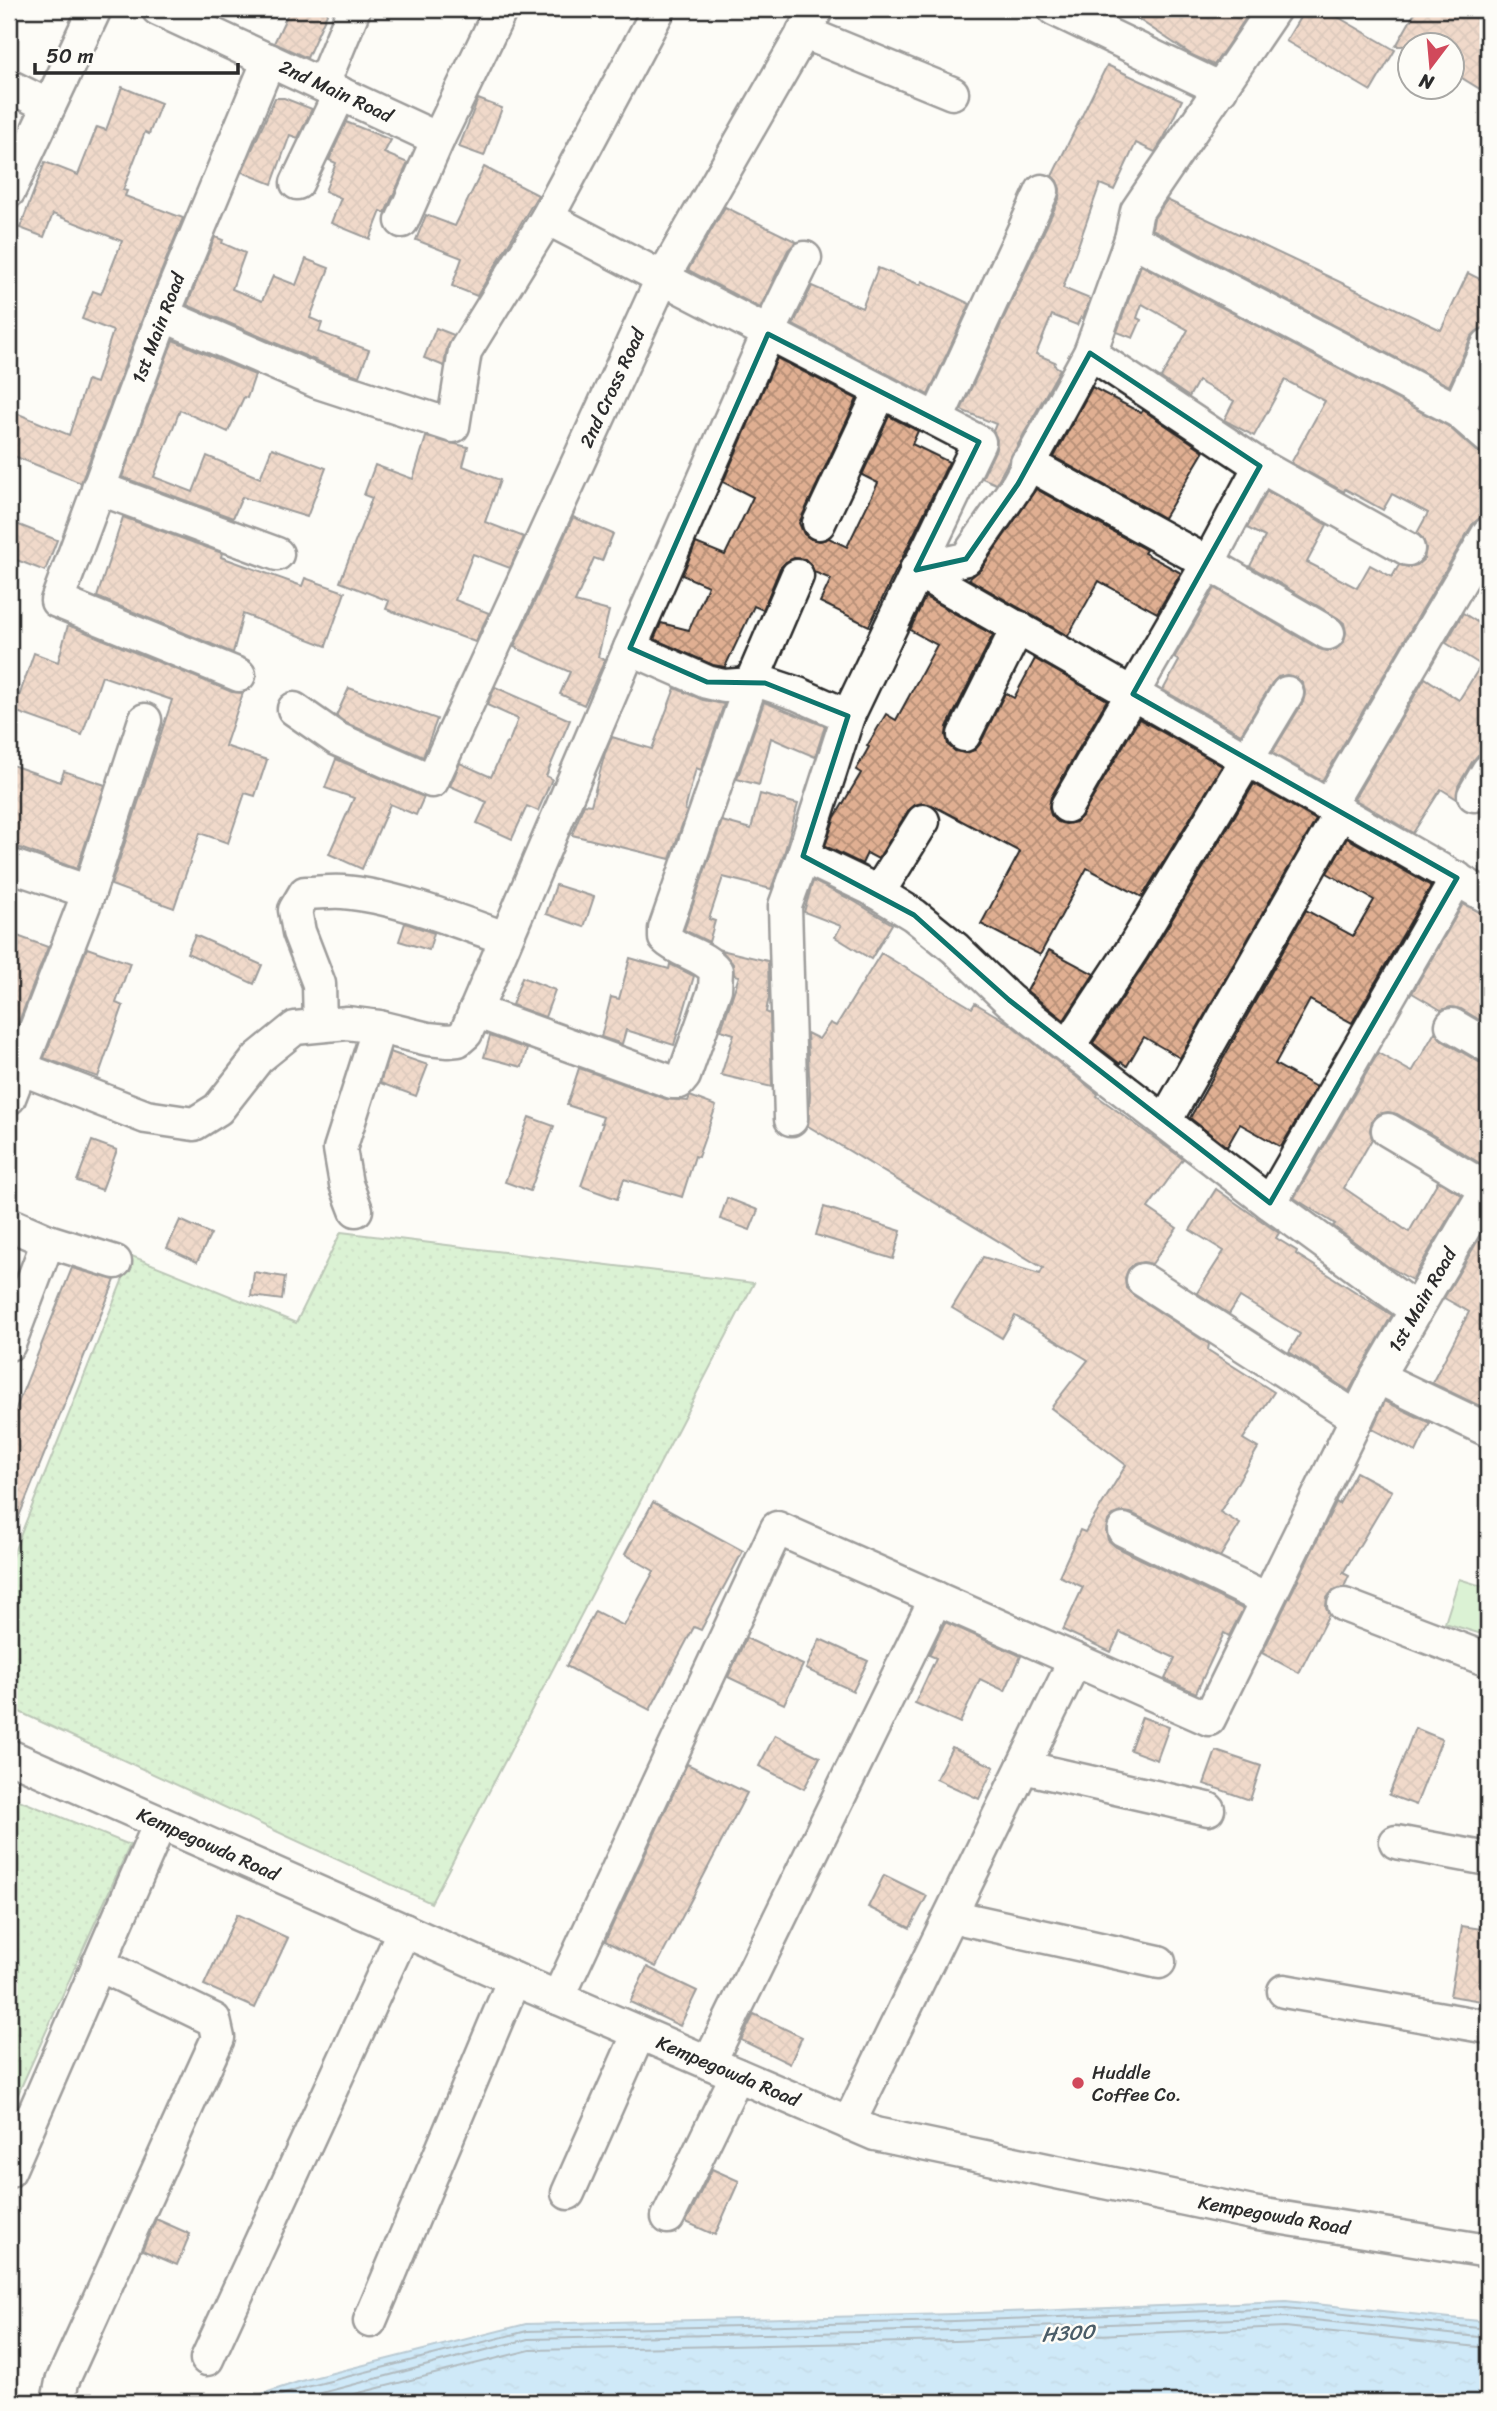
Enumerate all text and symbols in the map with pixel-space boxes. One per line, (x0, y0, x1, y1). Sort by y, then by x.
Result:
scale bar (35, 32, 238, 76)
north arrow (1396, 32, 1466, 102)
text: 50 m (46, 37, 94, 75)
street label: 2nd Main Road (274, 50, 400, 133)
text: N (1415, 64, 1438, 100)
street label: 1st Main Road (122, 266, 195, 388)
street label: 2nd Cross Road (570, 321, 655, 453)
street label: 1st Main Road (1379, 1240, 1466, 1359)
street label: Kempegowda Road (131, 1798, 286, 1891)
street label: Kempegowda Road (651, 2026, 807, 2117)
place label: Huddle Coffee Co. (1092, 2056, 1181, 2111)
marker: Huddle Coffee Co. (1070, 2075, 1086, 2091)
street label: Kempegowda Road (1196, 2185, 1354, 2245)
water label: H300 (1040, 2312, 1098, 2354)

